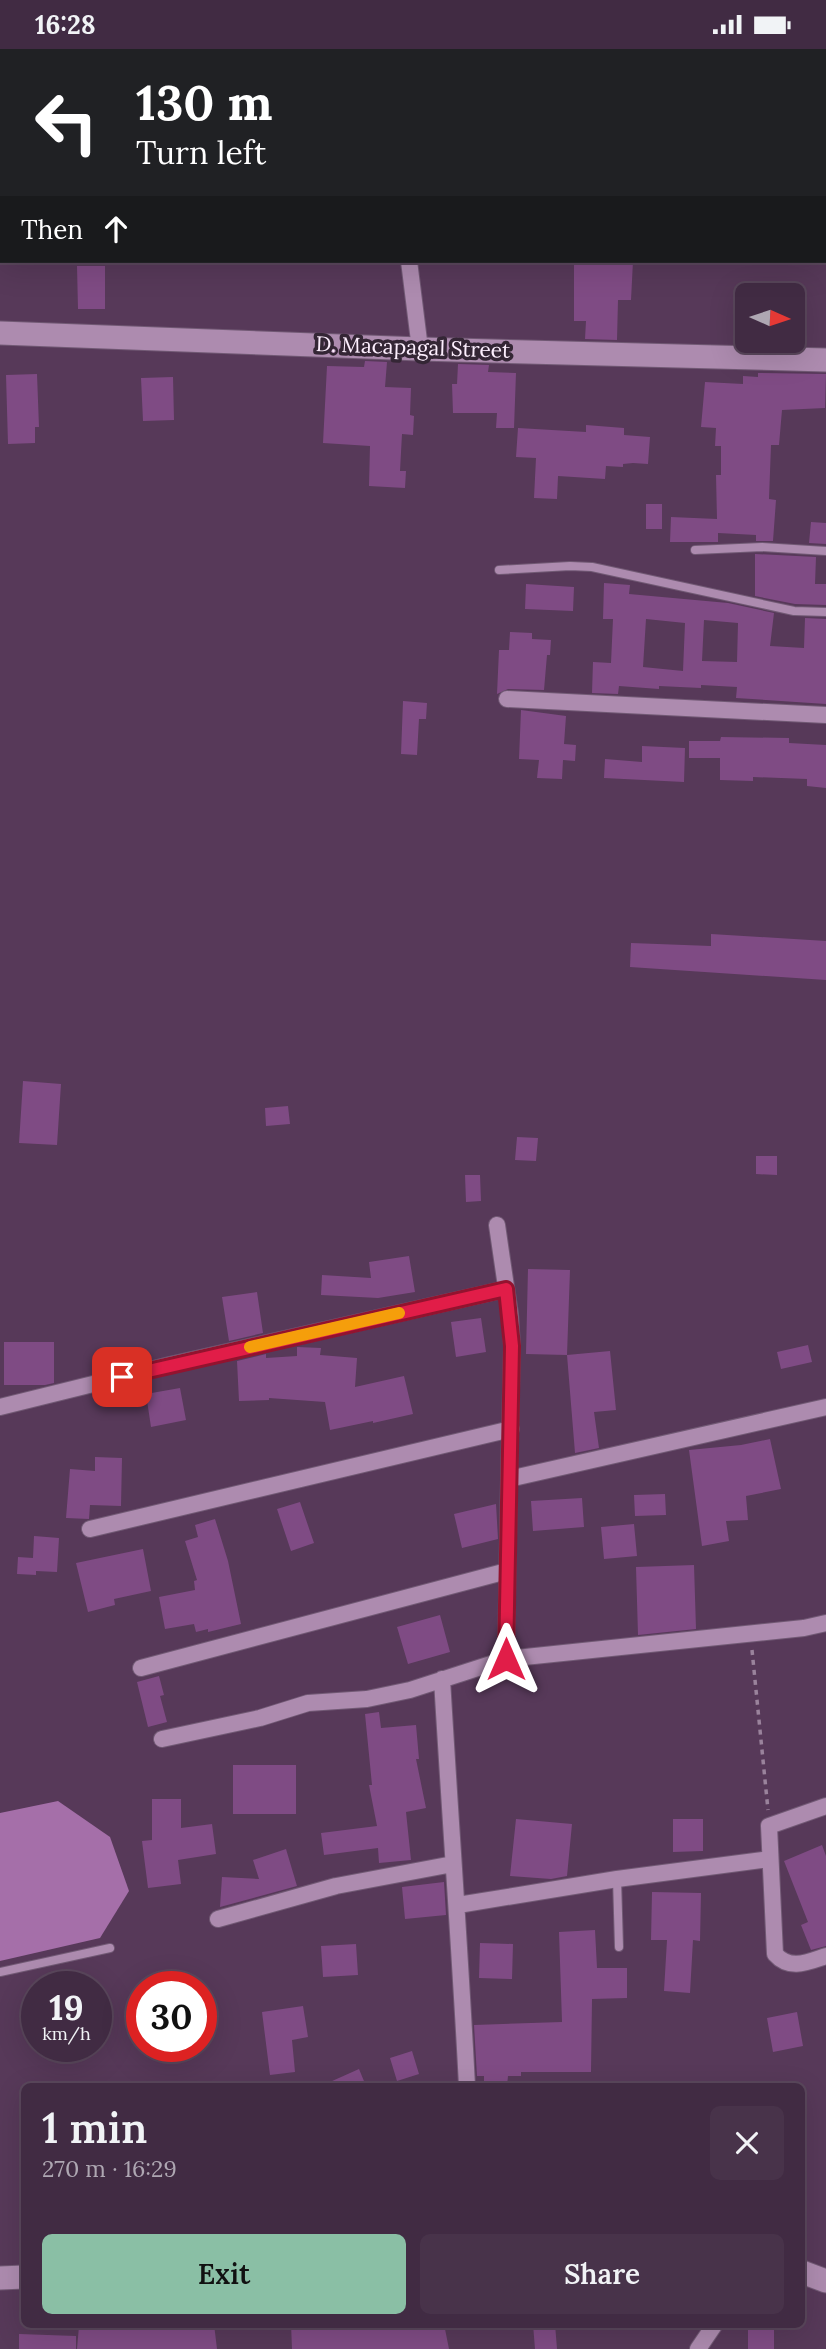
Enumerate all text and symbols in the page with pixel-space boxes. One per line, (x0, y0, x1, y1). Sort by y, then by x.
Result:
text: 16:28 (35, 8, 96, 41)
text: 130 m (136, 71, 272, 133)
icon: left (21, 77, 112, 168)
text: Turn left (136, 132, 266, 173)
icon: ahead (97, 210, 135, 248)
text: Then (21, 213, 83, 246)
north arrow (735, 283, 805, 353)
map controls (735, 283, 805, 353)
street label: D. Macapagal Street (315, 330, 512, 364)
pin (92, 1347, 152, 1407)
icon: arrive (103, 1358, 141, 1396)
position arrow (469, 1622, 543, 1696)
speed limit sign: 30 (126, 1971, 217, 2062)
text: 19 (49, 1985, 84, 2030)
text: km/h (42, 2022, 91, 2045)
text: 1 min (42, 2101, 147, 2155)
button: close (710, 2106, 784, 2180)
text: 270 m · 16:29 (42, 2154, 177, 2183)
button: Exit (42, 2234, 406, 2314)
button: Share (420, 2234, 784, 2314)

